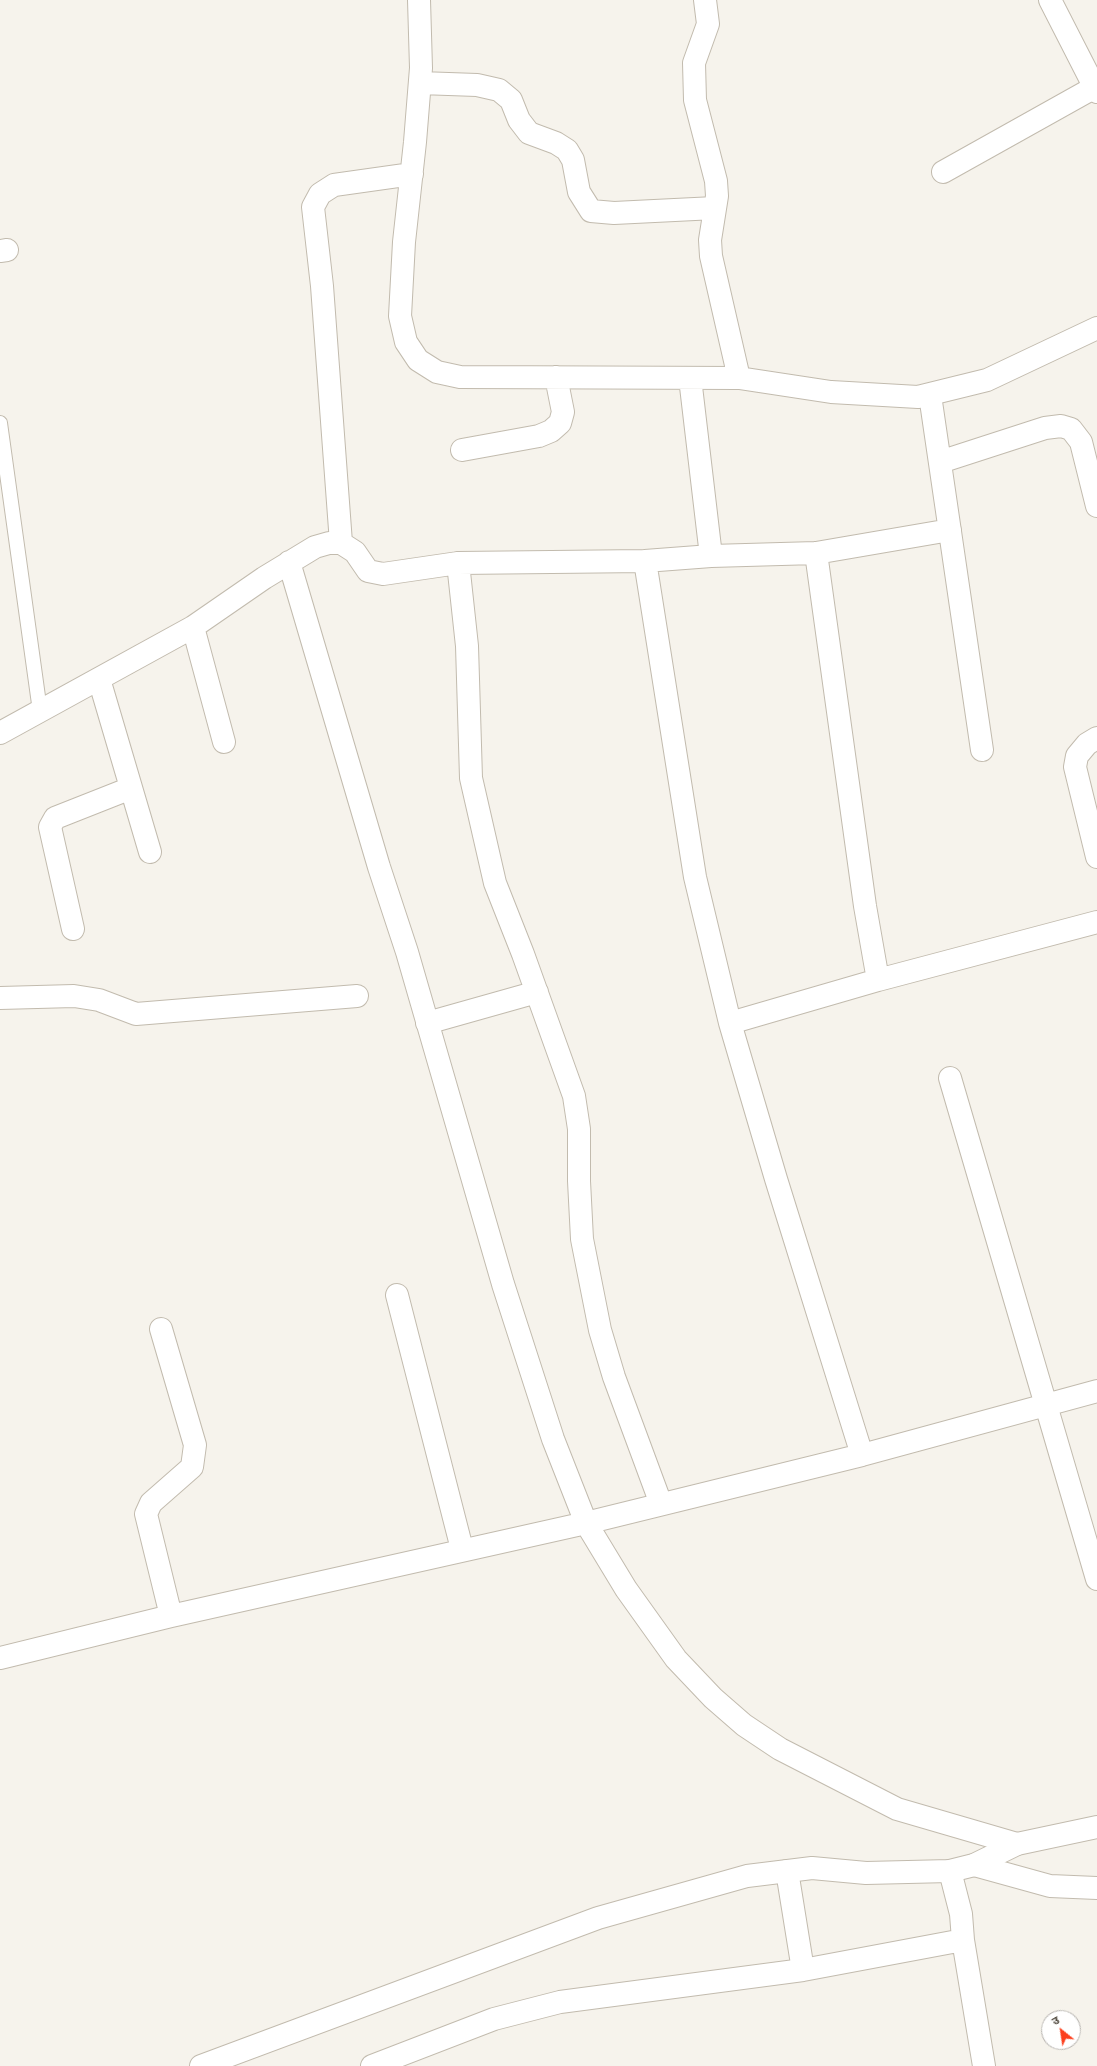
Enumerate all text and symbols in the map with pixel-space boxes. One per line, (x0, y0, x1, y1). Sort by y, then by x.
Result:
north arrow (1041, 2010, 1081, 2050)
text: उ (1049, 2013, 1062, 2028)

